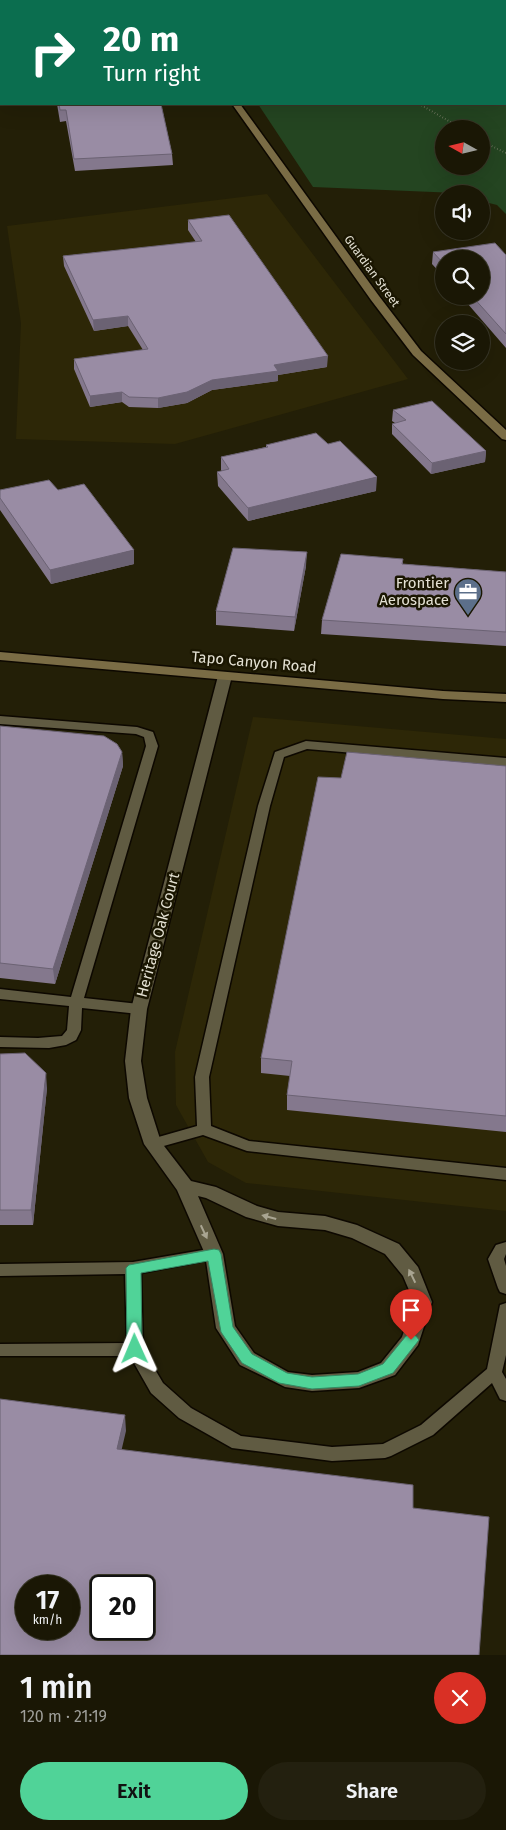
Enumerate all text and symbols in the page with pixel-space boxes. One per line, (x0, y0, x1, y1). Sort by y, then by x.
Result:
text: 20 m (103, 18, 179, 60)
icon: right (20, 20, 85, 85)
text: Turn right (103, 60, 200, 87)
north arrow (435, 120, 490, 175)
map controls (435, 120, 490, 370)
button: sound (435, 185, 490, 240)
street label: Guardian Street (341, 232, 403, 310)
button: search (435, 250, 490, 305)
button: layers (435, 315, 490, 370)
place label: Frontier Aerospace (379, 574, 449, 609)
office icon: Frontier Aerospace (453, 577, 483, 616)
street label: Tapo Canyon Road (191, 648, 317, 676)
street label: Heritage Oak Court (133, 870, 183, 999)
one-way arrow (261, 1212, 276, 1220)
one-way arrow (199, 1224, 208, 1239)
one-way arrow (408, 1269, 416, 1283)
pin (390, 1289, 432, 1340)
icon: arrive (397, 1296, 425, 1324)
position arrow (108, 1322, 160, 1374)
speed limit sign: 20 (90, 1575, 155, 1640)
text: 17 (36, 1586, 59, 1616)
text: km/h (33, 1613, 62, 1627)
text: 1 min (20, 1670, 92, 1706)
button: close (434, 1672, 486, 1724)
text: 120 m · 21:19 (20, 1707, 107, 1726)
button: Exit (20, 1762, 248, 1820)
button: Share (258, 1762, 486, 1820)

